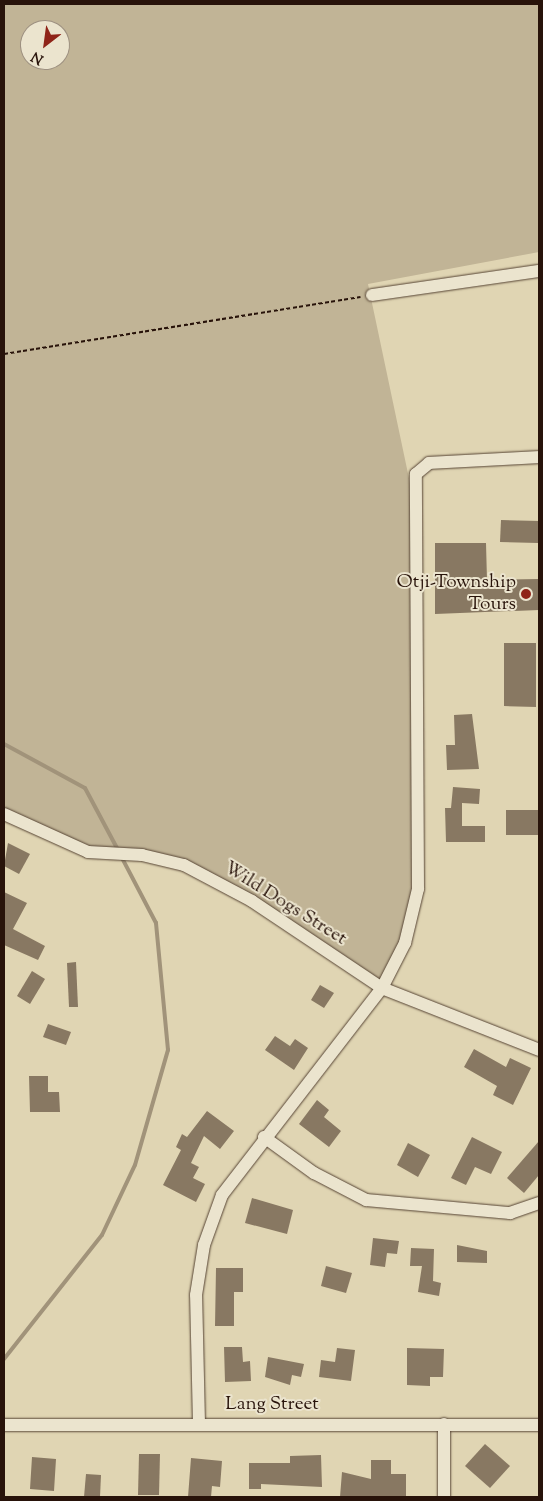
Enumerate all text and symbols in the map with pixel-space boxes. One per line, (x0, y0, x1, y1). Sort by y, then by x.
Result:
north arrow (20, 20, 70, 70)
text: N (28, 46, 48, 69)
place label: Otji-Township Tours (396, 572, 516, 616)
marker: Otji-Township Tours (520, 588, 532, 600)
street label: Wild Dogs Street (219, 857, 351, 951)
street label: Lang Street (225, 1394, 319, 1416)

